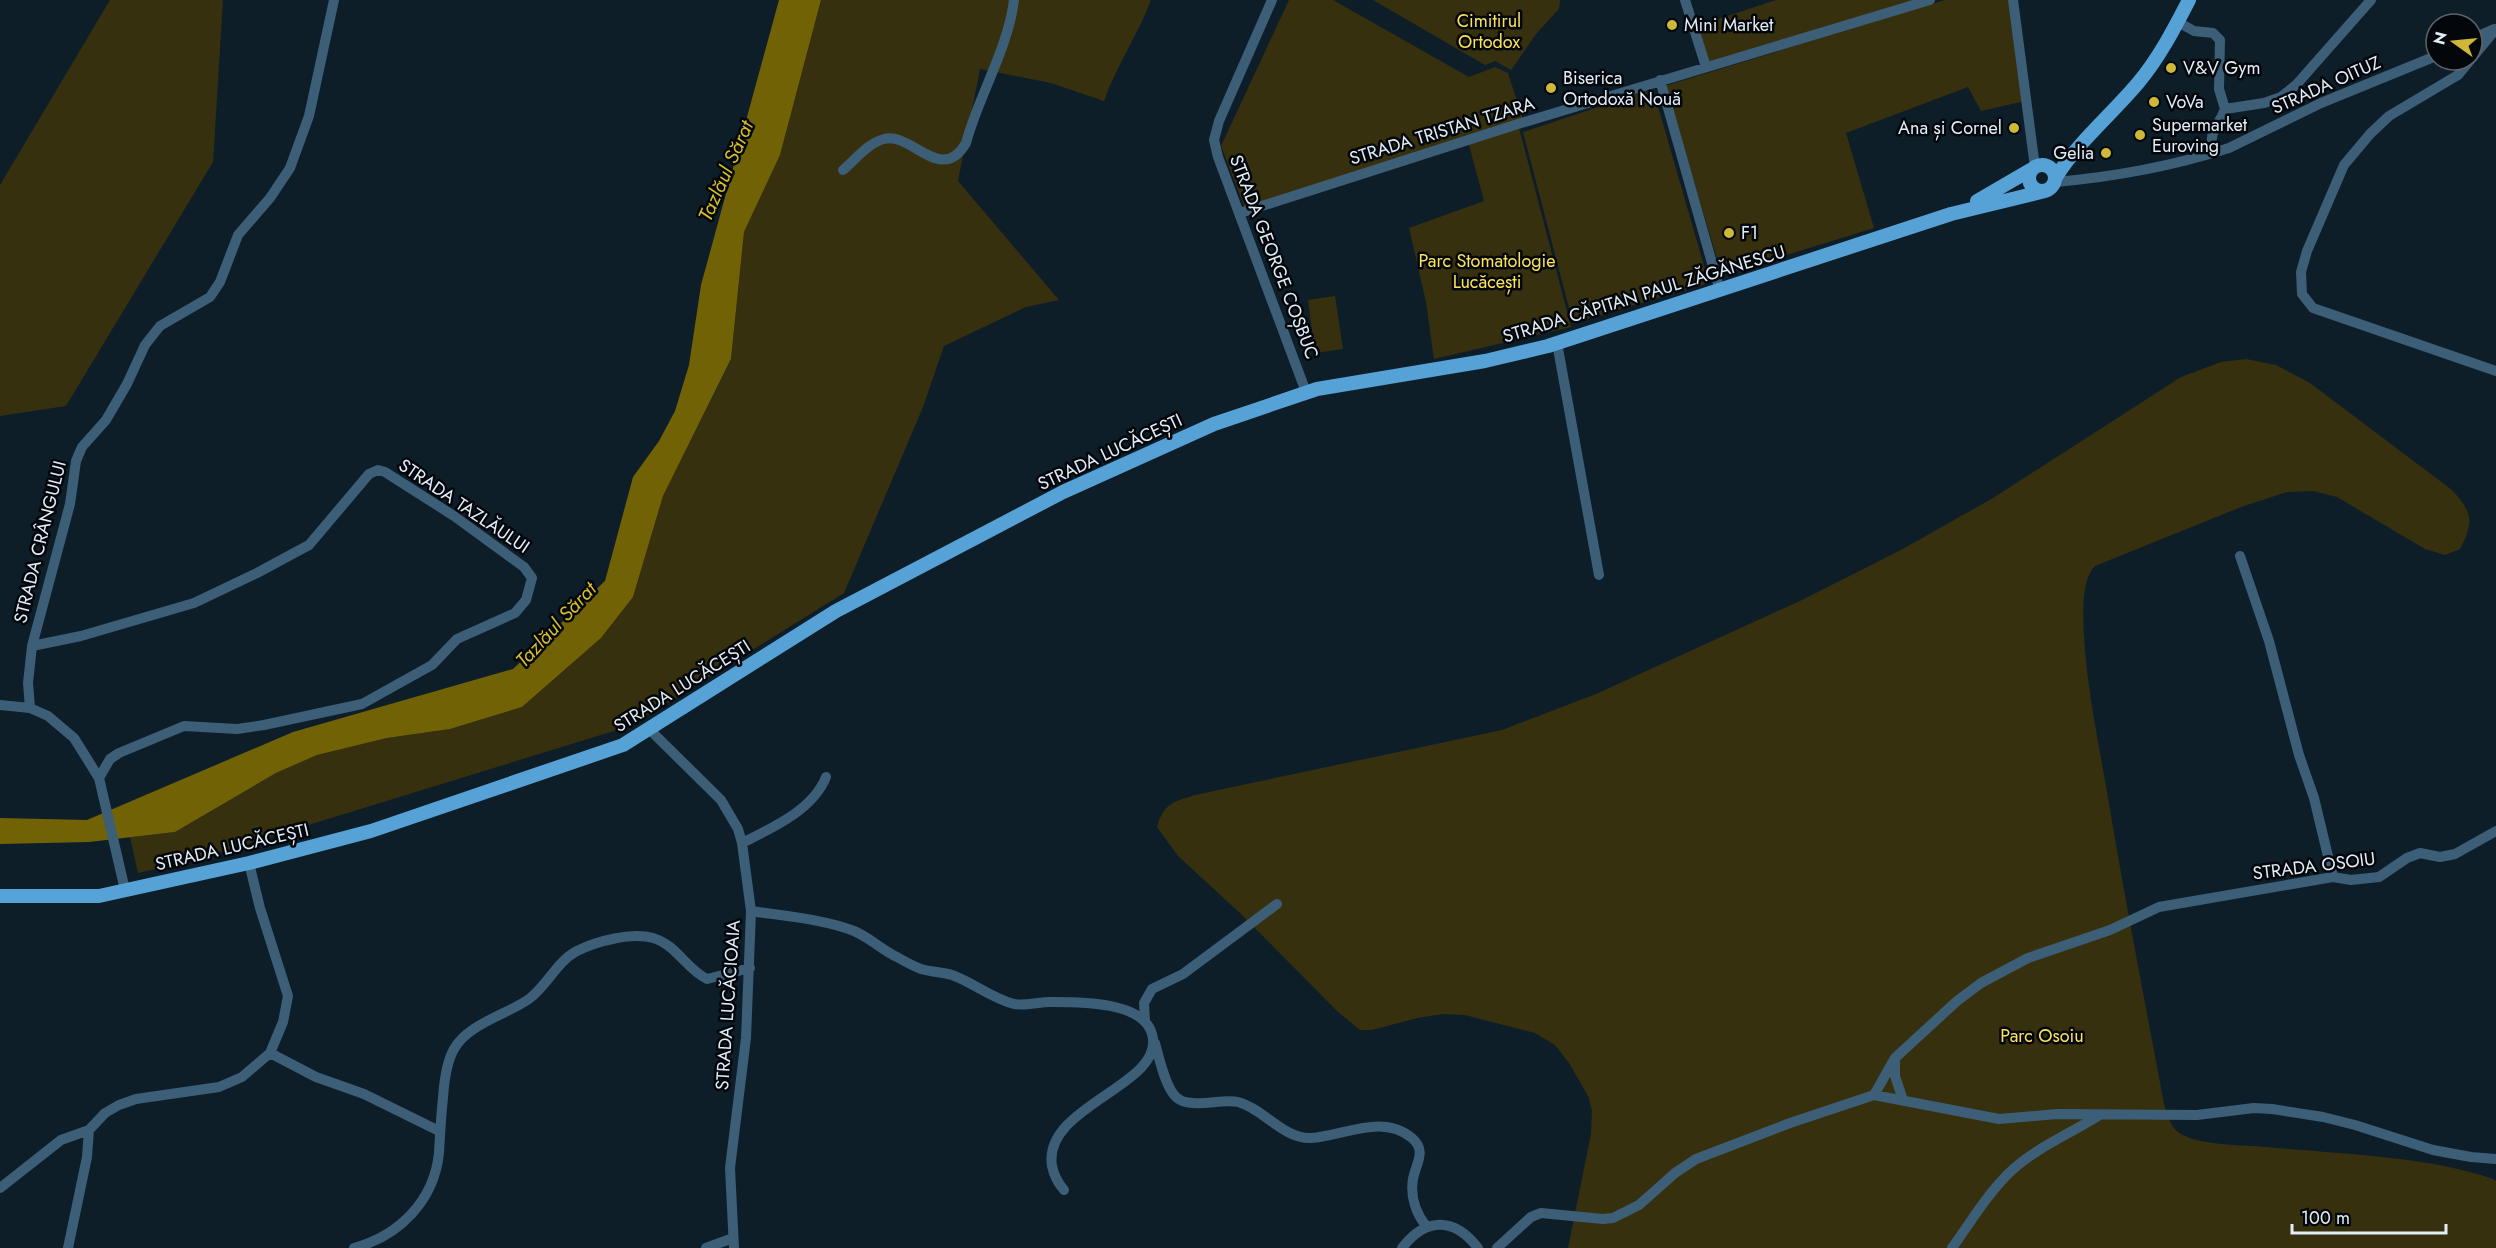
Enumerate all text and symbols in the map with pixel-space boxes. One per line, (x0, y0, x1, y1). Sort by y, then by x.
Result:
park label: Cimitirul Ortodox (1457, 8, 1521, 55)
place label: Mini Market (1684, 12, 1774, 38)
north arrow (2424, 12, 2484, 72)
marker: Mini Market (1665, 18, 1679, 32)
text: N (2427, 29, 2453, 47)
street label: STRADA OITUZ (2267, 49, 2385, 121)
place label: V&V Gym (2183, 55, 2261, 81)
marker: V&V Gym (2164, 61, 2178, 75)
place label: Biserica Ortodoxă Nouă (1563, 65, 1681, 112)
marker: Biserica Ortodoxă Nouă (1544, 81, 1558, 95)
place label: VoVa (2166, 89, 2204, 115)
street label: STRADA TRISTAN TZARA (1346, 90, 1538, 172)
marker: VoVa (2147, 95, 2161, 109)
place label: Supermarket Euroving (2152, 112, 2248, 159)
water label: Tazlăul Sărat (691, 115, 762, 226)
place label: Ana și Cornel (1898, 115, 2002, 141)
marker: Ana și Cornel (2007, 121, 2021, 135)
marker: Supermarket Euroving (2133, 128, 2147, 142)
place label: Gelia (2053, 140, 2094, 166)
marker: Gelia (2099, 146, 2113, 160)
street label: STRADA GEORGE COȘBUC (1223, 151, 1325, 363)
place label: F1 (1741, 220, 1758, 246)
marker: F1 (1722, 226, 1736, 240)
street label: STRADA CĂPITAN PAUL ZĂGĂNESCU (1500, 239, 1788, 349)
park label: Parc Stomatologie Lucăcești (1419, 248, 1555, 295)
street label: STRADA LUCĂCEȘTI (1033, 407, 1187, 497)
street label: STRADA TAZLĂULUI (393, 452, 535, 560)
street label: STRADA CRÂNGULUI (7, 458, 73, 626)
water label: Tazlăul Sărat (509, 575, 604, 674)
street label: STRADA LUCĂCEȘTI (609, 633, 755, 739)
street label: STRADA LUCĂCEȘTI (153, 817, 311, 877)
street label: STRADA OSOIU (2251, 846, 2377, 886)
street label: STRADA LUCĂCIOAIA (709, 919, 747, 1091)
park label: Parc Osoiu (2000, 1023, 2084, 1049)
scale bar (2292, 1197, 2446, 1235)
text: 100 m (2301, 1205, 2350, 1231)

